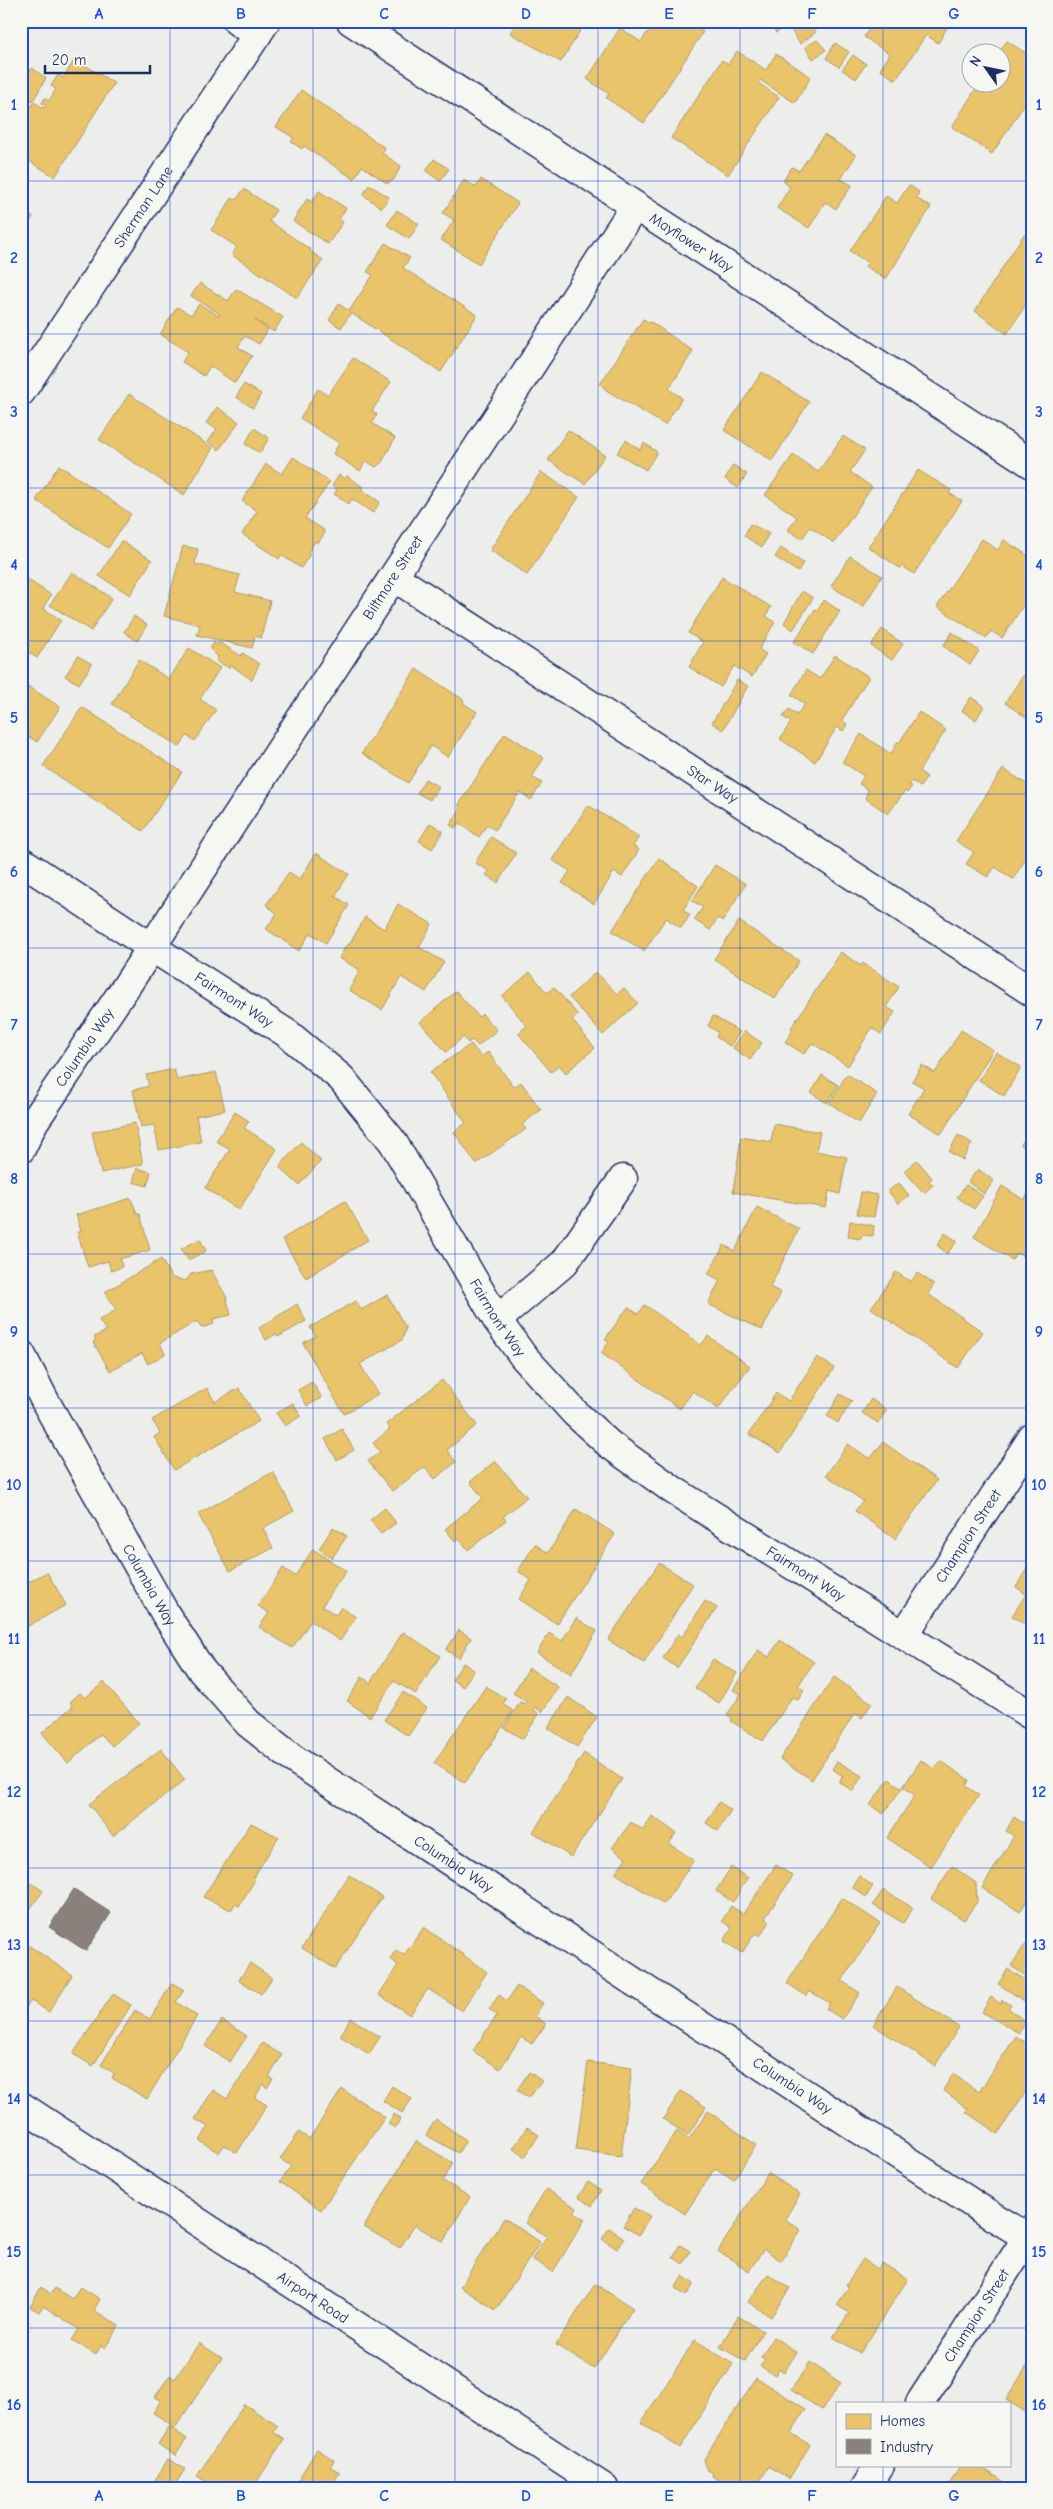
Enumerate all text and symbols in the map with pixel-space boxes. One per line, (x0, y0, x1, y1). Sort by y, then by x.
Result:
text: A (95, 5, 104, 23)
text: B (236, 5, 246, 23)
text: C (379, 5, 389, 23)
text: D (521, 5, 531, 23)
text: E (664, 5, 674, 23)
text: F (807, 5, 817, 23)
text: G (948, 5, 960, 23)
scale bar (45, 42, 150, 74)
north arrow (960, 42, 1010, 92)
text: 20 m (52, 51, 86, 69)
text: N (966, 53, 985, 70)
text: 1 (11, 96, 17, 114)
text: 1 (1036, 96, 1042, 114)
street label: Sherman Lane (110, 162, 177, 251)
street label: Mayflower Way (646, 209, 737, 276)
text: 2 (10, 249, 18, 267)
text: 2 (1035, 249, 1043, 267)
text: 3 (10, 403, 18, 421)
text: 3 (1035, 403, 1043, 421)
street label: Biltmore Street (359, 532, 427, 623)
text: 4 (10, 556, 18, 574)
text: 4 (1035, 556, 1043, 574)
text: 5 (10, 709, 18, 727)
text: 5 (1035, 709, 1043, 727)
street label: Star Way (684, 761, 742, 808)
text: 6 (10, 863, 18, 881)
text: 6 (1035, 863, 1043, 881)
street label: Fairmont Way (191, 968, 277, 1031)
street label: Columbia Way (52, 1004, 118, 1090)
text: 7 (10, 1016, 18, 1034)
text: 7 (1035, 1016, 1043, 1034)
text: 8 (10, 1170, 18, 1188)
text: 8 (1035, 1170, 1043, 1188)
street label: Fairmont Way (466, 1275, 530, 1360)
text: 9 (10, 1323, 18, 1341)
text: 9 (1035, 1323, 1043, 1341)
text: 10 (6, 1476, 22, 1494)
text: 10 (1031, 1476, 1047, 1494)
street label: Champion Street (931, 1485, 1006, 1586)
street label: Columbia Way (119, 1541, 180, 1629)
street label: Fairmont Way (763, 1542, 849, 1605)
text: 11 (8, 1630, 20, 1648)
text: 11 (1033, 1630, 1045, 1648)
text: 12 (7, 1783, 21, 1801)
text: 12 (1032, 1783, 1046, 1801)
street label: Columbia Way (411, 1831, 497, 1896)
text: 13 (7, 1936, 21, 1954)
text: 13 (1032, 1936, 1046, 1954)
street label: Columbia Way (749, 2053, 836, 2118)
text: 14 (7, 2090, 21, 2108)
text: 14 (1032, 2090, 1046, 2108)
text: 15 (7, 2243, 21, 2261)
text: 15 (1032, 2243, 1046, 2261)
street label: Champion Street (940, 2265, 1014, 2366)
street label: Airport Road (274, 2267, 352, 2327)
text: 16 (7, 2396, 21, 2414)
text: 16 (1032, 2396, 1046, 2414)
legend (836, 2402, 1010, 2466)
text: Homes (880, 2412, 925, 2430)
text: Industry (880, 2438, 933, 2456)
text: A (95, 2487, 104, 2505)
text: B (236, 2487, 246, 2505)
text: C (379, 2487, 389, 2505)
text: D (521, 2487, 531, 2505)
text: E (664, 2487, 674, 2505)
text: F (807, 2487, 817, 2505)
text: G (948, 2487, 960, 2505)

